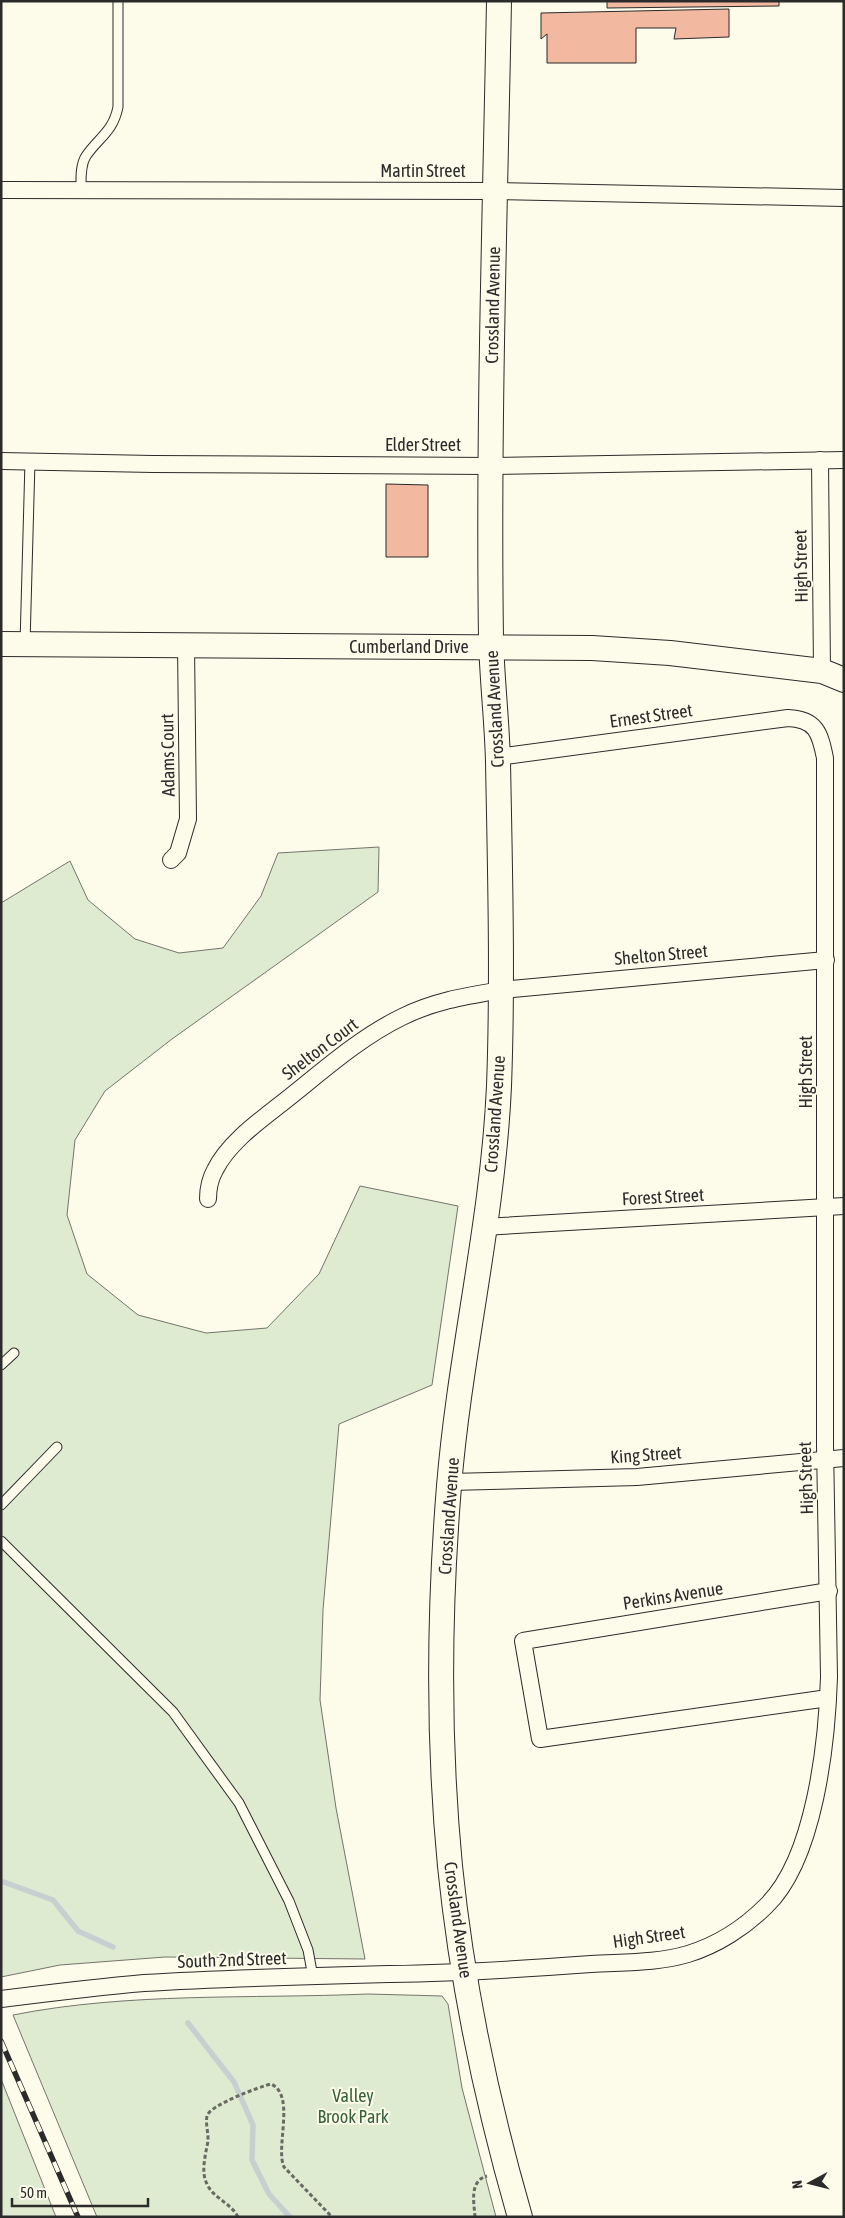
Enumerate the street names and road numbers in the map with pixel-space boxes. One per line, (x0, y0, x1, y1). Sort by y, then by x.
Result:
street label: Martin Street (380, 160, 466, 181)
street label: Crossland Avenue (481, 246, 504, 364)
street label: Elder Street (385, 434, 461, 455)
street label: High Street (789, 529, 812, 603)
street label: Cumberland Drive (349, 636, 469, 657)
street label: Crossland Avenue (481, 650, 508, 768)
street label: Ernest Street (608, 699, 694, 732)
street label: Adams Court (156, 713, 179, 797)
street label: Shelton Street (614, 940, 708, 969)
street label: Shelton Court (278, 1013, 362, 1084)
street label: High Street (795, 1035, 816, 1109)
street label: Crossland Avenue (480, 1055, 509, 1173)
street label: Forest Street (621, 1184, 705, 1209)
street label: High Street (794, 1441, 817, 1515)
street label: King Street (610, 1442, 682, 1467)
street label: Crossland Avenue (434, 1457, 463, 1575)
street label: Perkins Avenue (621, 1577, 724, 1614)
street label: Crossland Avenue (440, 1860, 477, 1979)
street label: High Street (611, 1921, 687, 1952)
street label: South 2nd Street (177, 1947, 287, 1972)

